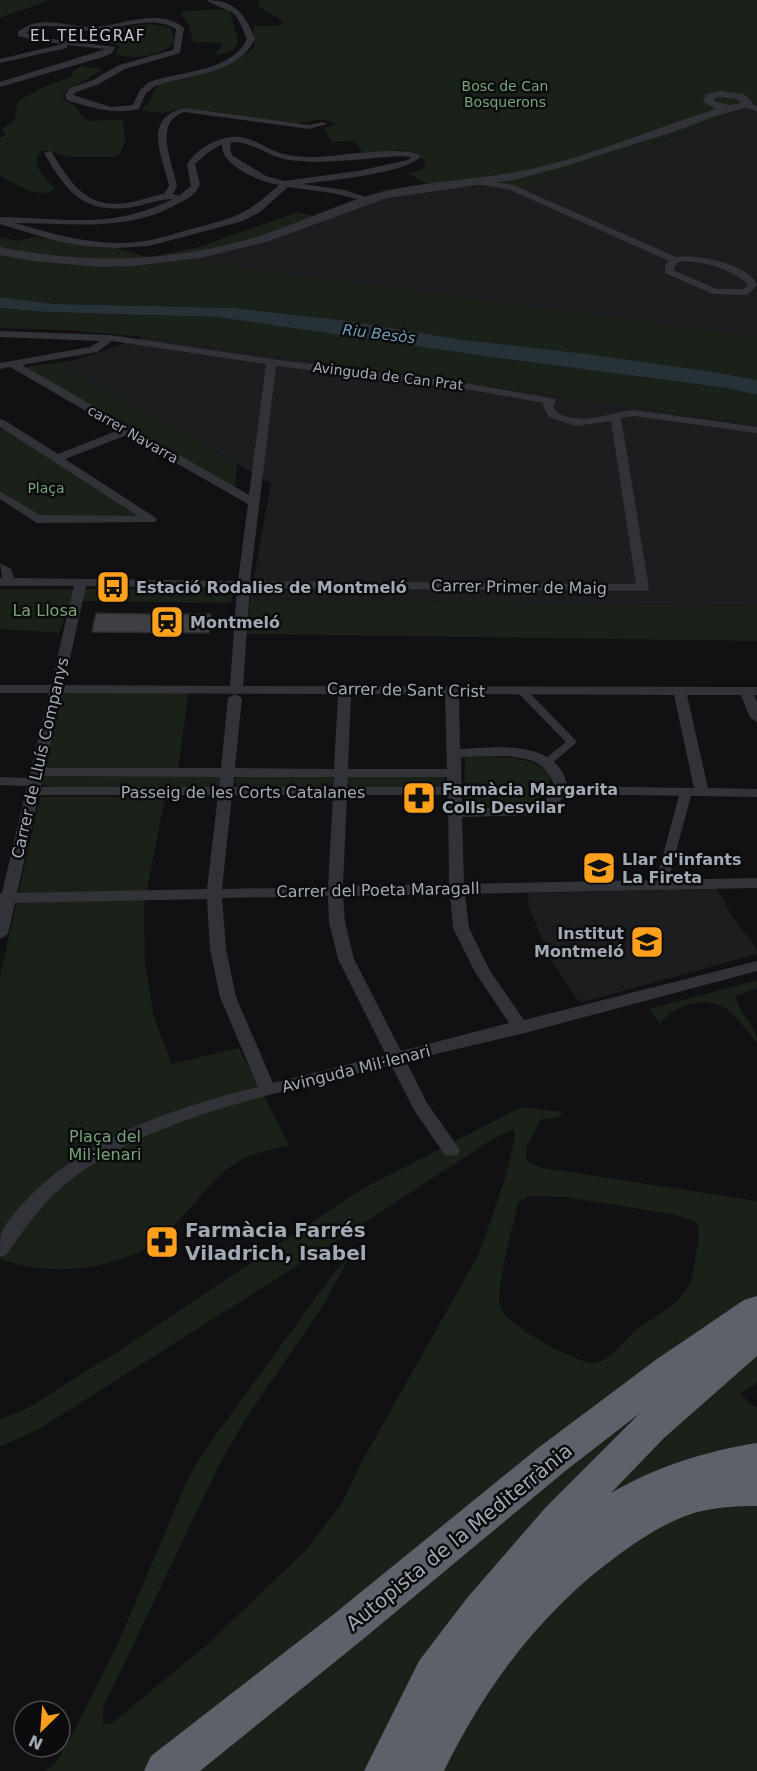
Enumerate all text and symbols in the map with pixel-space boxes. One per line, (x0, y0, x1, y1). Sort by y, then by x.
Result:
district label: EL TELÈGRAF (30, 26, 146, 45)
park label: Bosc de Can Bosquerons (462, 78, 548, 110)
water label: Riu Besòs (342, 321, 417, 347)
street label: Avinguda de Can Prat (312, 359, 464, 393)
street label: carrer Navarra (85, 402, 181, 466)
park label: Plaça (27, 480, 65, 496)
bus stop icon: Estació Rodalies de Montmeló (95, 569, 131, 605)
street label: Carrer Primer de Maig (431, 576, 607, 598)
place label: Estació Rodalies de Montmeló (136, 578, 407, 597)
park label: La Llosa (12, 601, 78, 620)
station icon: Montmeló (149, 604, 185, 640)
place label: Montmeló (190, 613, 280, 632)
street label: Carrer de Lluís Companys (8, 656, 72, 860)
street label: Carrer de Sant Crist (327, 679, 485, 701)
pharmacy icon: Farmàcia Margarita Colls Desvilar (401, 780, 437, 816)
place label: Farmàcia Margarita Colls Desvilar (442, 780, 618, 817)
street label: Passeig de les Corts Catalanes (121, 783, 365, 802)
school or university icon: Llar d'infants La Fireta (581, 850, 617, 886)
place label: Llar d'infants La Fireta (622, 850, 741, 887)
street label: Carrer del Poeta Maragall (276, 879, 480, 901)
place label: Institut Montmeló (534, 924, 624, 961)
school or university icon: Institut Montmeló (629, 924, 665, 960)
street label: Avinguda Mil·lenari (280, 1041, 432, 1097)
park label: Plaça del Mil·lenari (68, 1127, 142, 1164)
place label: Farmàcia Farrés Viladrich, Isabel (185, 1218, 367, 1265)
pharmacy icon: Farmàcia Farrés Viladrich, Isabel (144, 1224, 180, 1260)
street label: Autopista de la Mediterrània (341, 1438, 577, 1636)
north arrow (12, 1699, 72, 1759)
text: N (26, 1731, 46, 1754)

